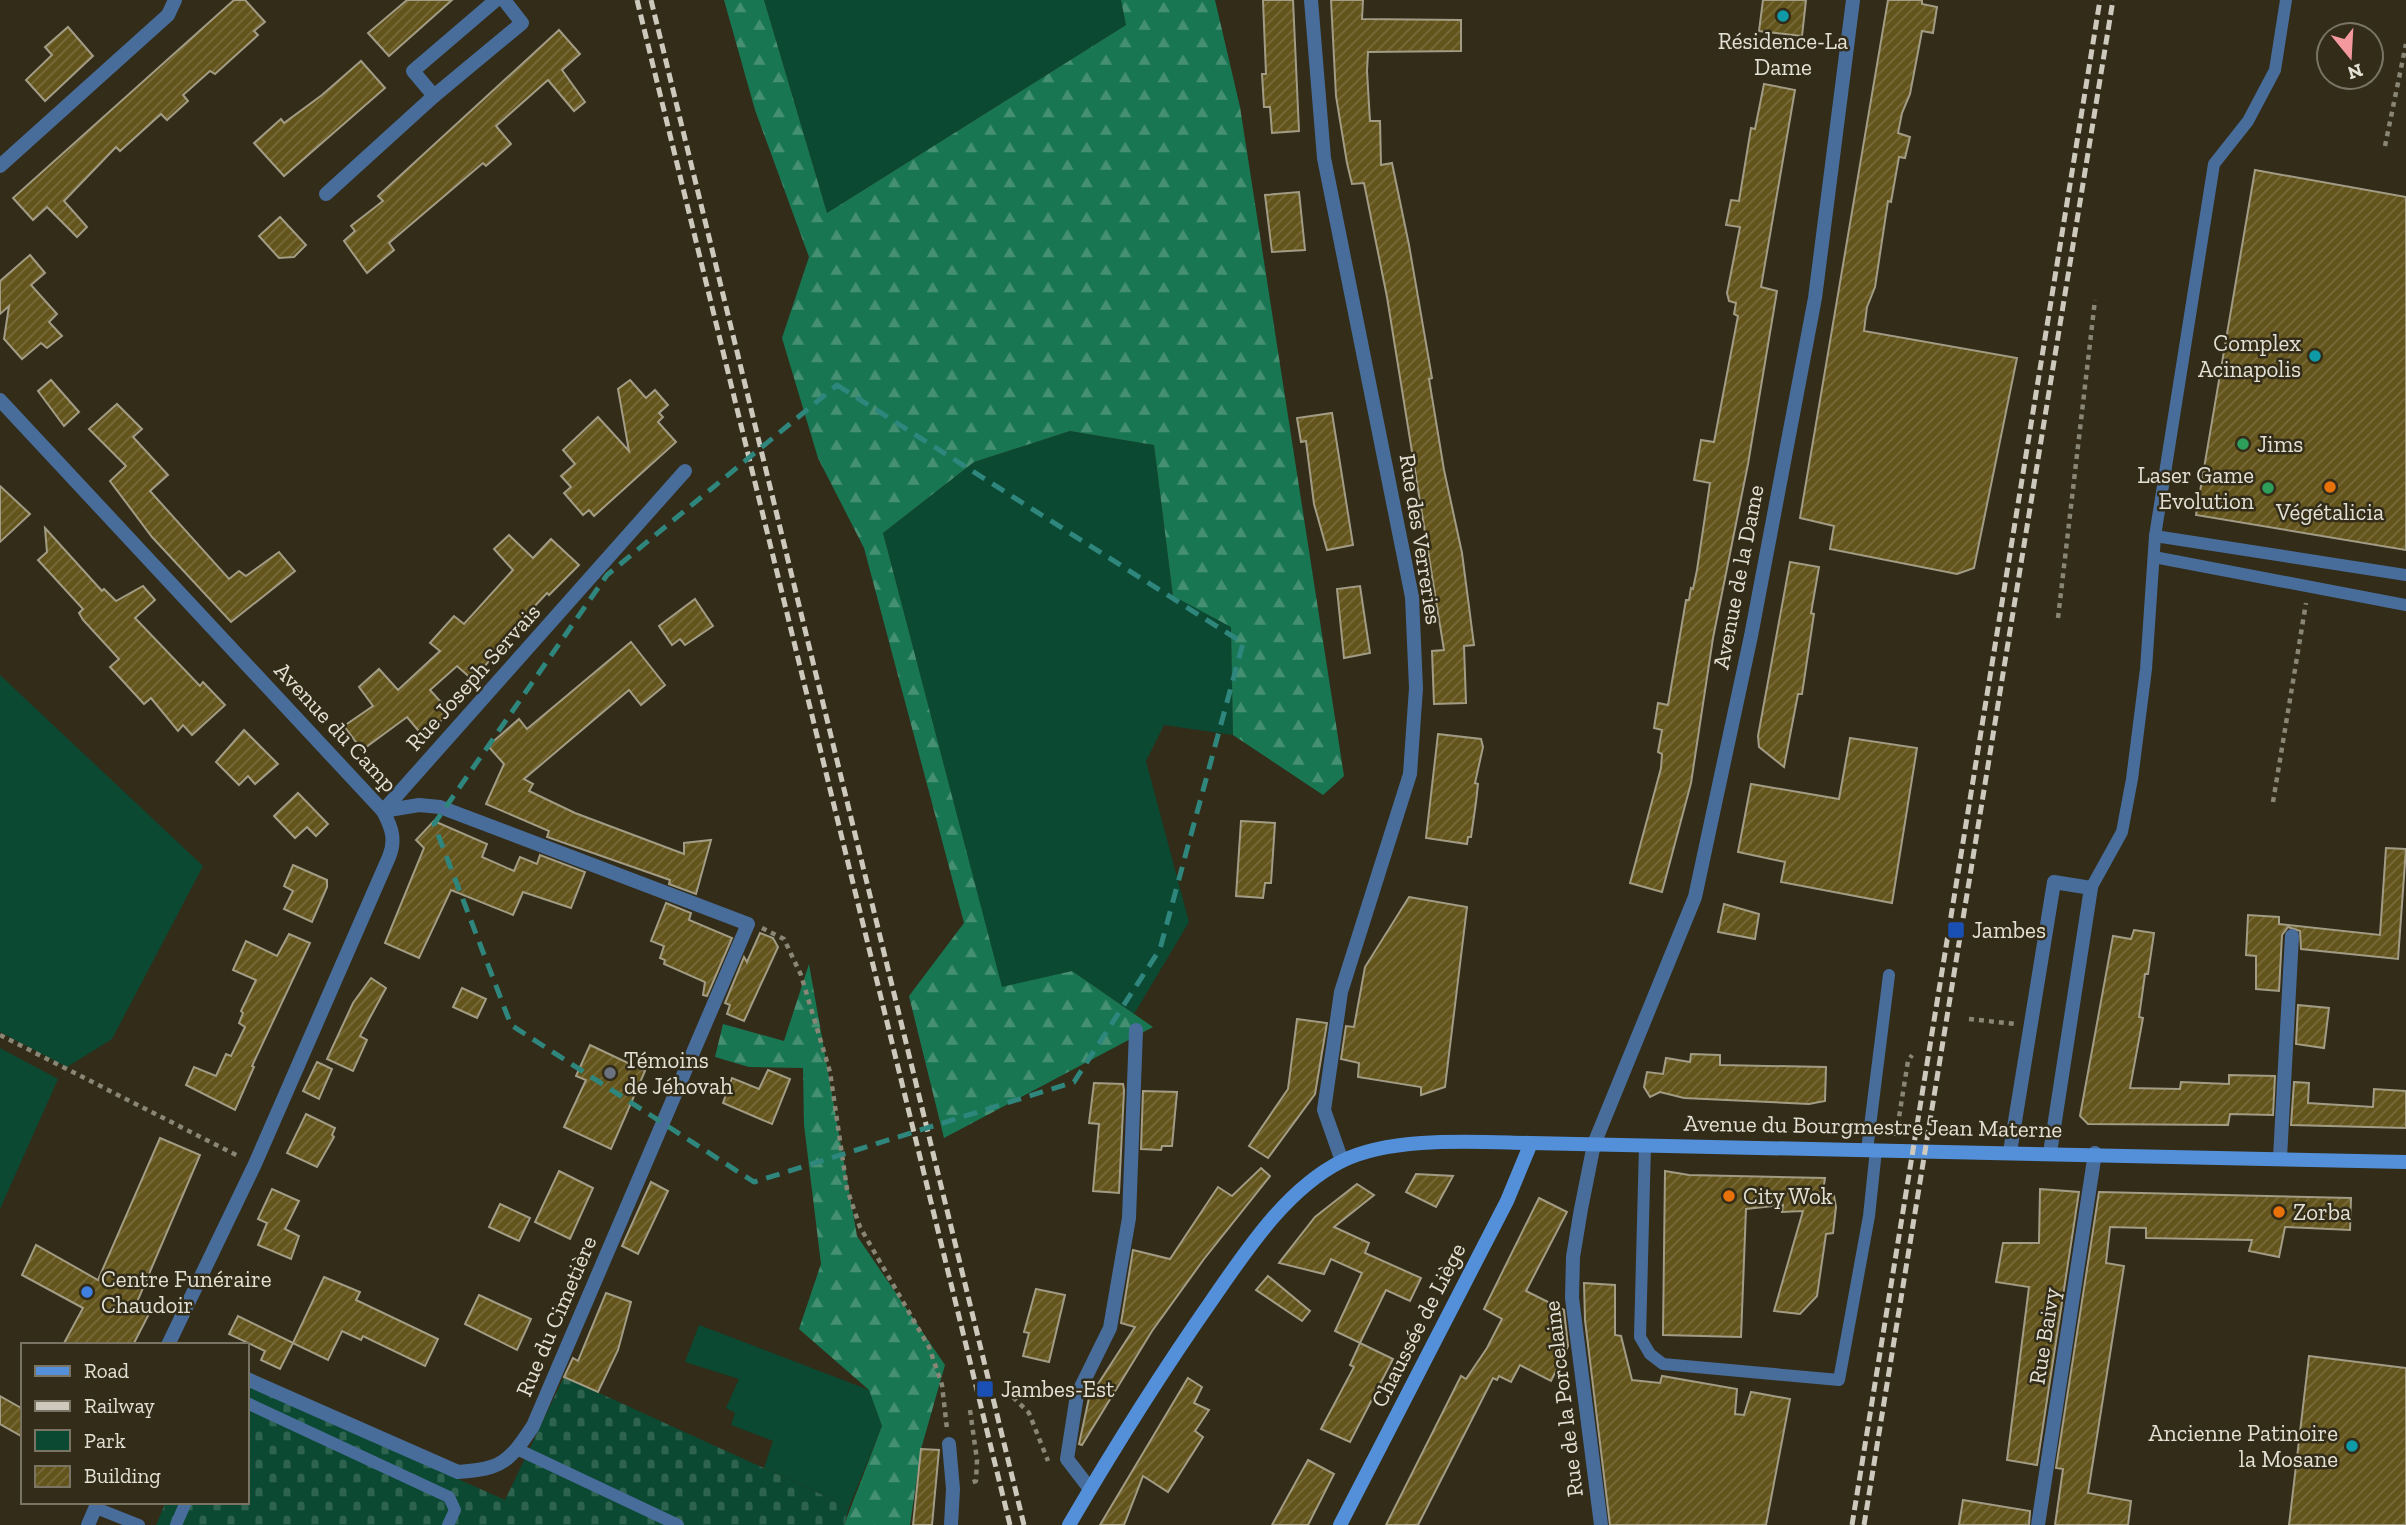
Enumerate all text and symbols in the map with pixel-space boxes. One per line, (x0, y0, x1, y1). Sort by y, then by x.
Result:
marker: Résidence-La Dame (1775, 8, 1791, 24)
north arrow (2315, 21, 2385, 91)
place label: Résidence-La Dame (1718, 27, 1848, 81)
text: N (2345, 59, 2366, 85)
place label: Complex Acinapolis (2198, 329, 2301, 383)
marker: Complex Acinapolis (2307, 348, 2323, 364)
place label: Jims (2257, 430, 2303, 458)
marker: Jims (2235, 436, 2251, 452)
street label: Rue des Verreries (1394, 452, 1448, 626)
place label: Laser Game Evolution (2137, 461, 2254, 515)
marker: Végétalicia (2322, 479, 2338, 495)
marker: Laser Game Evolution (2260, 480, 2276, 496)
street label: Avenue de la Dame (1706, 483, 1770, 671)
place label: Végétalicia (2275, 498, 2384, 526)
street label: Rue Joseph Servais (400, 598, 546, 756)
street label: Avenue du Camp (269, 656, 403, 798)
place label: Jambes (1972, 916, 2046, 944)
marker: Jambes (1946, 920, 1966, 940)
place label: Témoins de Jéhovah (624, 1046, 733, 1100)
marker: Témoins de Jéhovah (602, 1065, 618, 1081)
street label: Avenue du Bourgmestre Jean Materne (1683, 1109, 2063, 1143)
place label: City Wok (1743, 1182, 1833, 1210)
marker: City Wok (1721, 1188, 1737, 1204)
place label: Zorba (2293, 1198, 2351, 1226)
marker: Zorba (2271, 1204, 2287, 1220)
street label: Rue du Cimetière (509, 1231, 603, 1401)
street label: Chaussée de Liège (1365, 1238, 1471, 1412)
place label: Centre Funéraire Chaudoir (101, 1265, 271, 1319)
marker: Centre Funéraire Chaudoir (79, 1284, 95, 1300)
street label: Rue Baivy (2023, 1285, 2066, 1386)
street label: Rue de la Porcelaine (1537, 1299, 1589, 1499)
legend (21, 1343, 248, 1504)
text: Road (84, 1358, 130, 1383)
place label: Jambes-Est (1001, 1375, 1115, 1403)
marker: Jambes-Est (975, 1379, 995, 1399)
text: Railway (84, 1393, 155, 1418)
place label: Ancienne Patinoire la Mosane (2149, 1419, 2338, 1473)
text: Park (84, 1428, 126, 1453)
marker: Ancienne Patinoire la Mosane (2344, 1438, 2360, 1454)
text: Building (84, 1463, 161, 1488)

